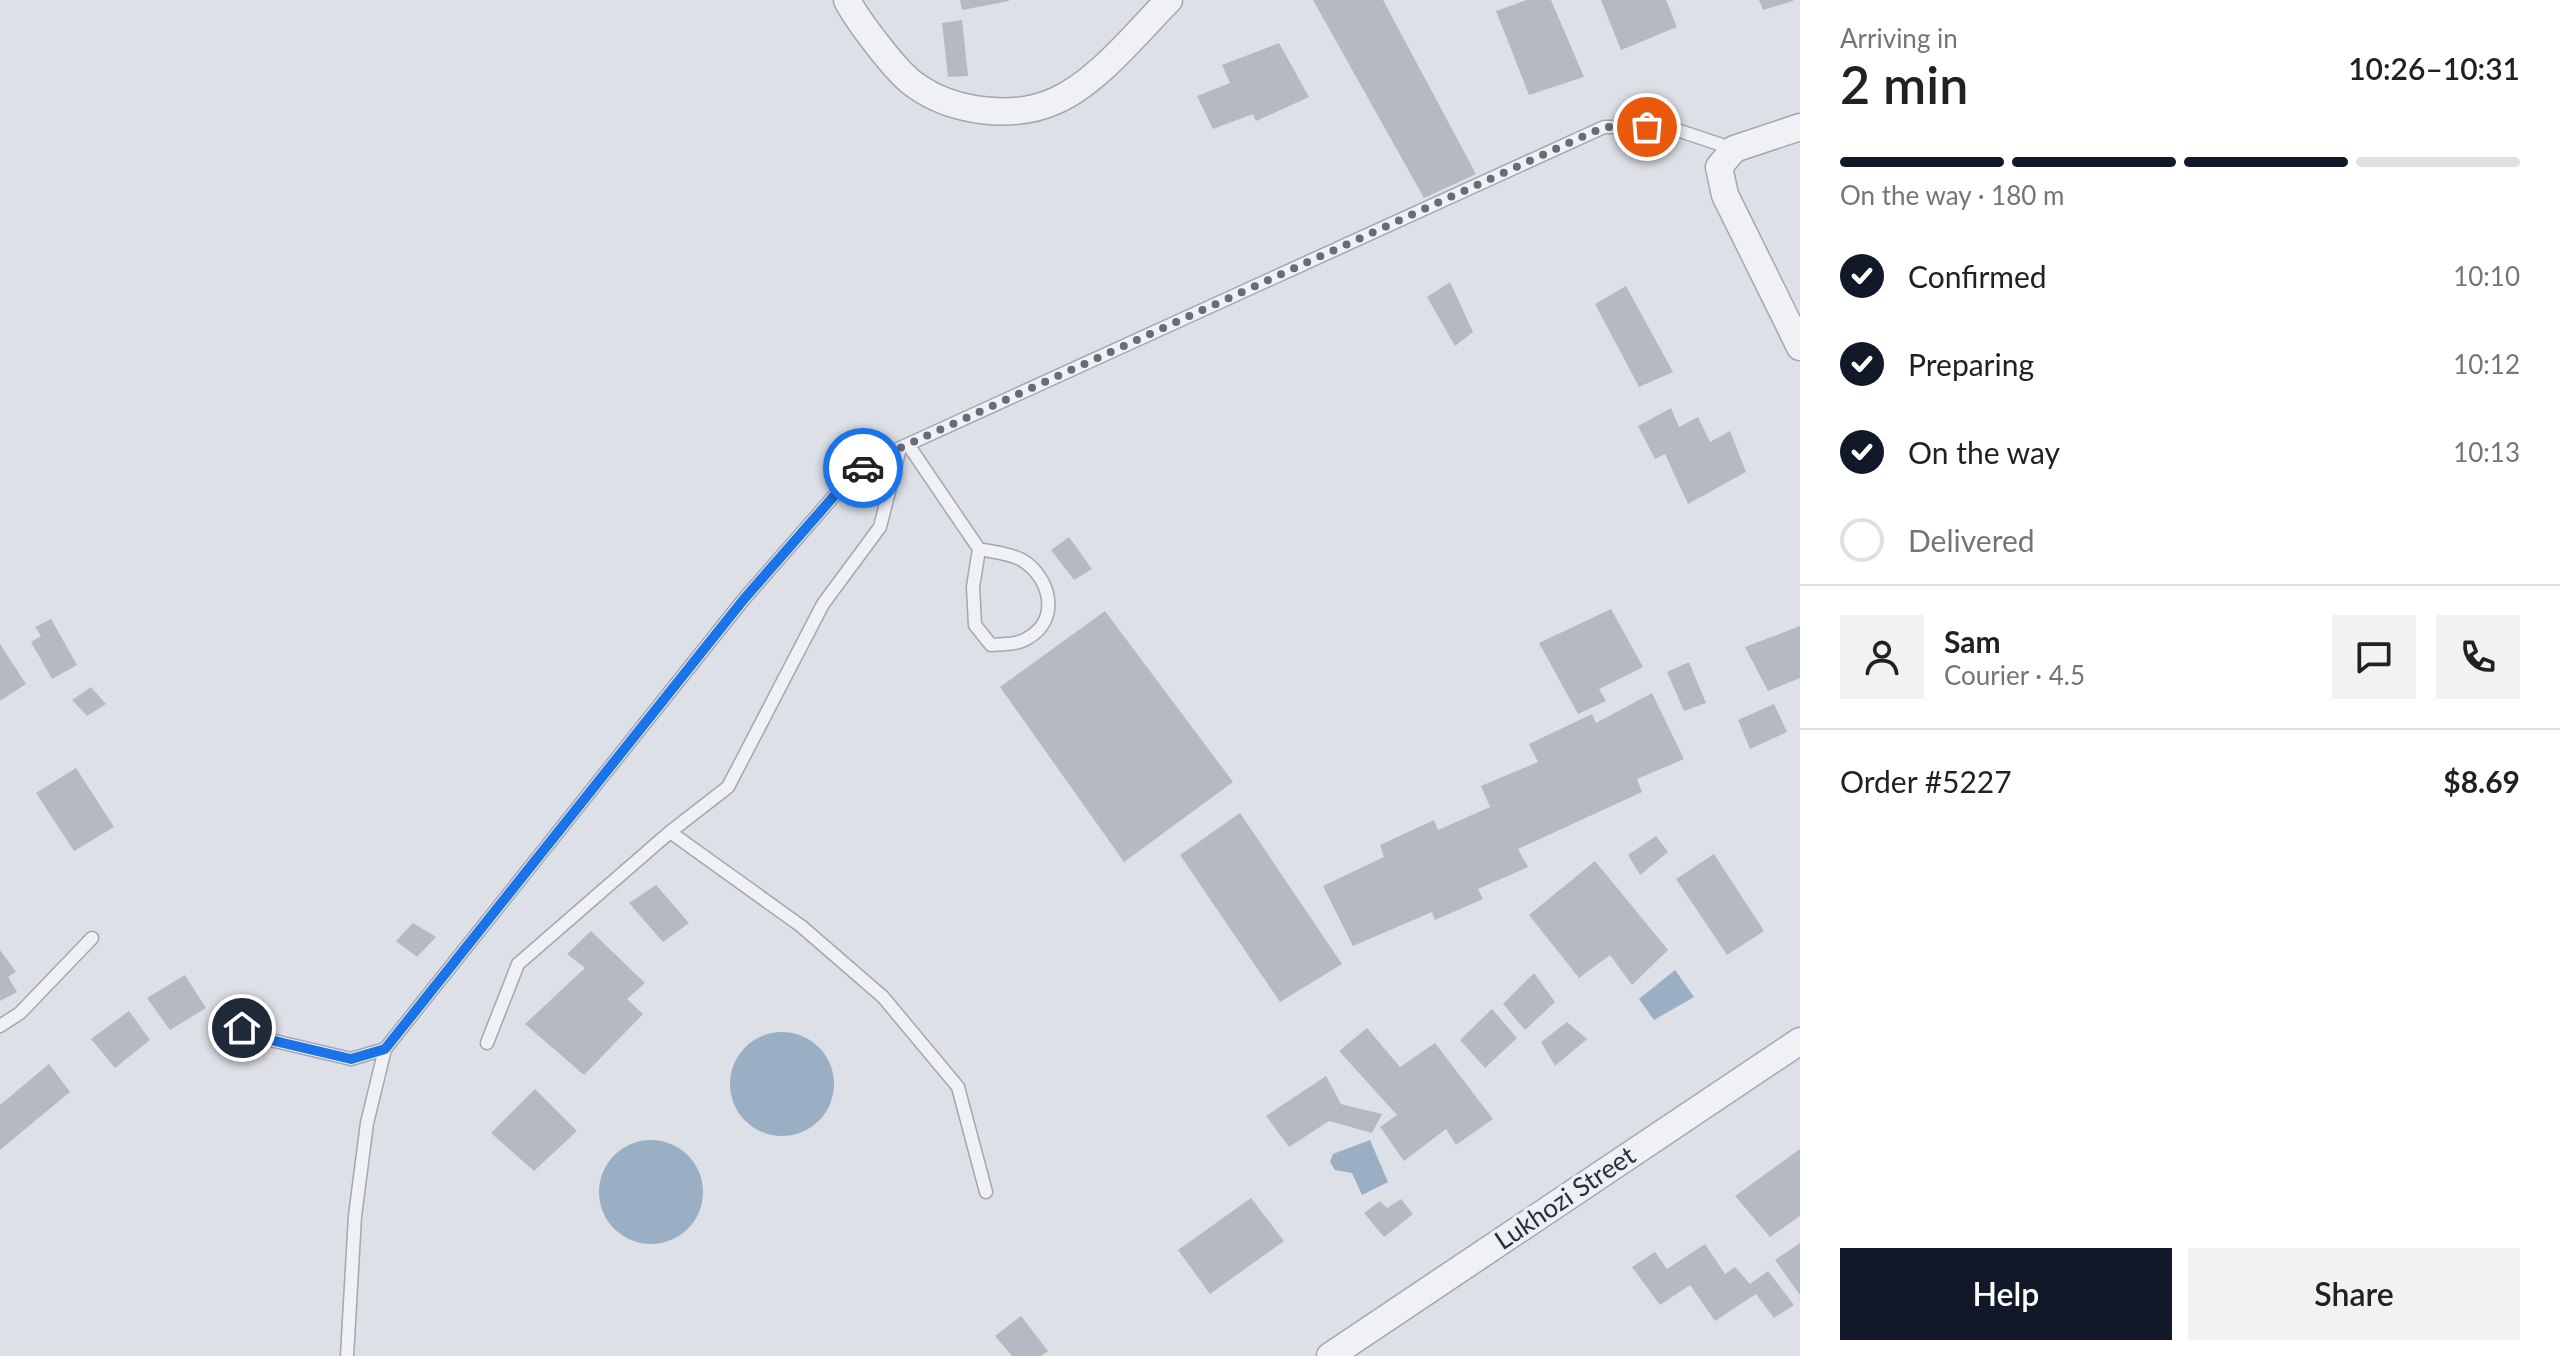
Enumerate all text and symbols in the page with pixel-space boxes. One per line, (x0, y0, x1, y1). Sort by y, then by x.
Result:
text: Arriving in (1840, 22, 1958, 54)
text: 10:26–10:31 (2348, 50, 2520, 86)
text: 2 min (1840, 53, 1968, 115)
pin (1613, 93, 1681, 161)
icon: bag (1625, 105, 1669, 149)
text: On the way · 180 m (1840, 179, 2064, 211)
icon: check (1840, 254, 1884, 298)
text: Confirmed (1908, 258, 2047, 294)
text: 10:10 (2453, 260, 2520, 292)
icon: check (1840, 342, 1884, 386)
text: Preparing (1908, 346, 2034, 382)
text: 10:12 (2453, 348, 2520, 380)
courier (823, 428, 903, 508)
icon: check (1840, 430, 1884, 474)
text: On the way (1908, 434, 2060, 470)
text: 10:13 (2453, 436, 2520, 468)
icon: car (841, 446, 885, 490)
text: Delivered (1908, 522, 2035, 558)
button: person (1840, 615, 1924, 699)
button: chat (2332, 615, 2416, 699)
button: phone (2436, 615, 2520, 699)
text: Sam (1944, 623, 2001, 659)
text: Courier · 4.5 (1944, 659, 2085, 691)
text: Order #5227 (1840, 763, 2012, 799)
text: $8.69 (2443, 763, 2520, 799)
pin (208, 994, 276, 1062)
icon: home (220, 1006, 264, 1050)
street label: Lukhozi Street (1488, 1138, 1641, 1256)
button: Help (1840, 1248, 2172, 1340)
button: Share (2188, 1248, 2520, 1340)

